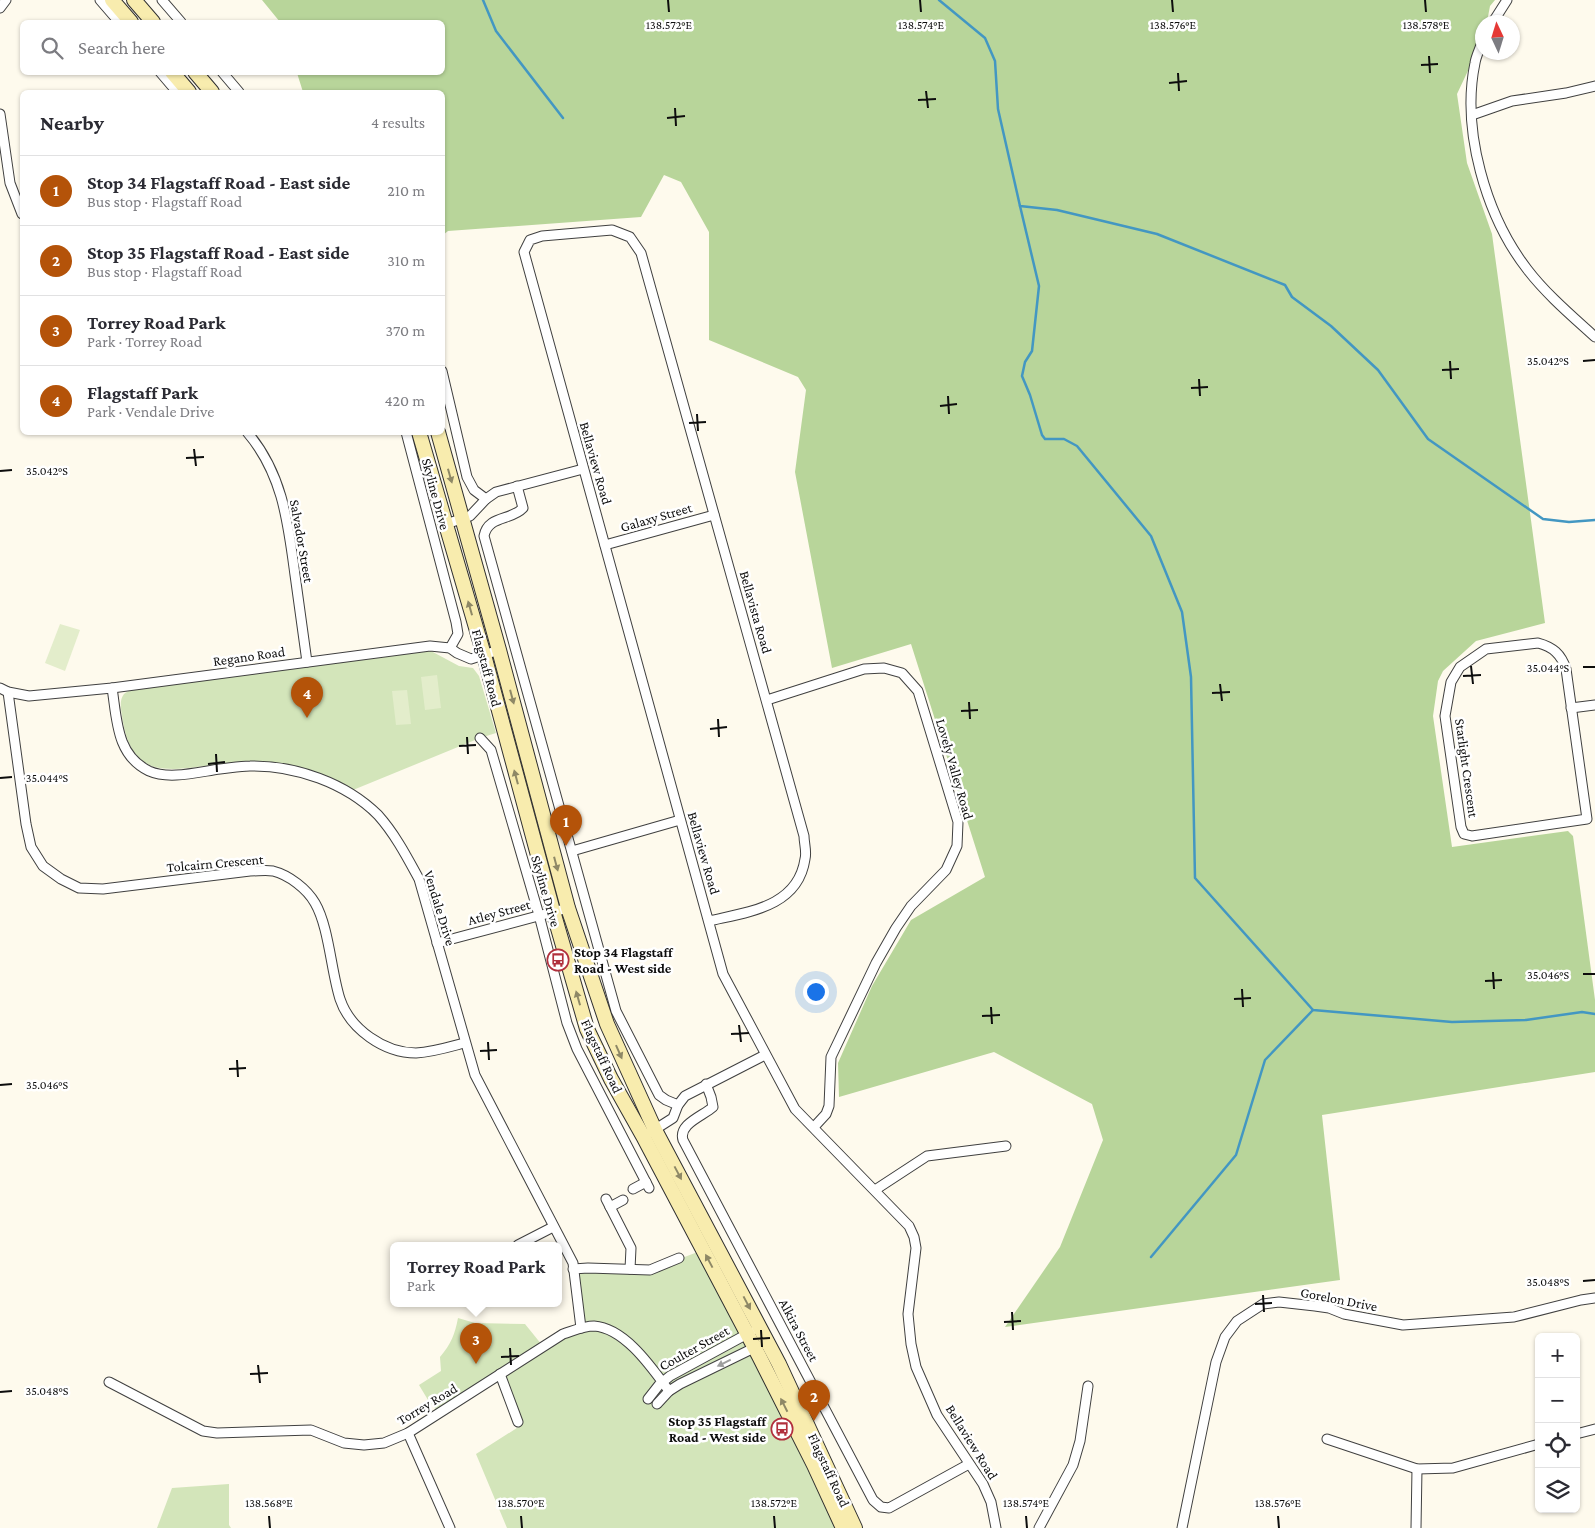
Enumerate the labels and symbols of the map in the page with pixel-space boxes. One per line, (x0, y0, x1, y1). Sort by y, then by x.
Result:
north arrow (1475, 15, 1520, 60)
text: 138.572°E (646, 18, 692, 32)
text: 138.574°E (898, 18, 944, 32)
text: 138.576°E (1150, 18, 1196, 32)
text: 138.578°E (1403, 18, 1450, 32)
text: 35.042°S (1527, 354, 1569, 368)
street label: Bellaview Road (577, 420, 616, 507)
street label: Skyline Drive (419, 456, 453, 532)
text: 35.042°S (26, 464, 68, 478)
one-way arrow (446, 469, 454, 484)
street label: Salvador Street (287, 498, 317, 584)
street label: Galaxy Street (618, 499, 694, 535)
street label: Bellavista Road (737, 569, 776, 656)
one-way arrow (466, 600, 474, 615)
street label: Flagstaff Road (469, 627, 505, 709)
street label: Regano Road (212, 643, 287, 669)
text: 35.044°S (1527, 661, 1570, 675)
pin: 4 (291, 677, 323, 718)
one-way arrow (508, 690, 516, 705)
street label: Lovely Valley Road (933, 717, 977, 822)
street label: Starlight Crescent (1452, 717, 1482, 819)
one-way arrow (512, 769, 520, 784)
text: 35.044°S (26, 771, 69, 785)
pin: 1 (550, 805, 582, 846)
street label: Bellaview Road (685, 810, 724, 897)
street label: Tolcairn Crescent (166, 851, 265, 875)
street label: Skyline Drive (528, 853, 564, 929)
one-way arrow (552, 856, 560, 871)
street label: Vendale Drive (421, 868, 459, 948)
street label: Atley Street (466, 896, 532, 928)
place label: Stop 34 Flagstaff Road - West side (574, 944, 674, 976)
bus stop icon: Stop 34 Flagstaff Road - West side (546, 948, 570, 972)
text: 35.046°S (1527, 968, 1569, 982)
your location (803, 979, 829, 1005)
one-way arrow (574, 990, 582, 1005)
street label: Flagstaff Road (578, 1017, 626, 1096)
one-way arrow (616, 1045, 624, 1059)
text: 35.046°S (26, 1078, 68, 1092)
one-way arrow (674, 1166, 682, 1180)
one-way arrow (705, 1254, 713, 1268)
text: 35.048°S (1527, 1275, 1570, 1289)
street label: Gorelon Drive (1299, 1284, 1379, 1314)
one-way arrow (743, 1296, 751, 1310)
street label: Alkira Street (776, 1296, 822, 1364)
street label: Coulter Street (656, 1322, 732, 1374)
pin: 3 (460, 1323, 492, 1364)
one-way arrow (716, 1359, 731, 1367)
street label: Torrey Road (394, 1380, 460, 1428)
pin: 2 (798, 1380, 830, 1421)
text: 35.048°S (26, 1384, 69, 1398)
one-way arrow (780, 1398, 788, 1412)
street label: Bellaview Road (943, 1402, 1002, 1483)
place label: Stop 35 Flagstaff Road - West side (668, 1413, 767, 1445)
bus stop icon: Stop 35 Flagstaff Road - West side (770, 1417, 794, 1441)
street label: Flagstaff Road (805, 1431, 853, 1510)
text: 138.568°E (245, 1496, 293, 1510)
text: 138.570°E (498, 1496, 545, 1510)
text: 138.572°E (751, 1496, 797, 1510)
text: 138.574°E (1003, 1496, 1049, 1510)
text: 138.576°E (1255, 1496, 1301, 1510)

